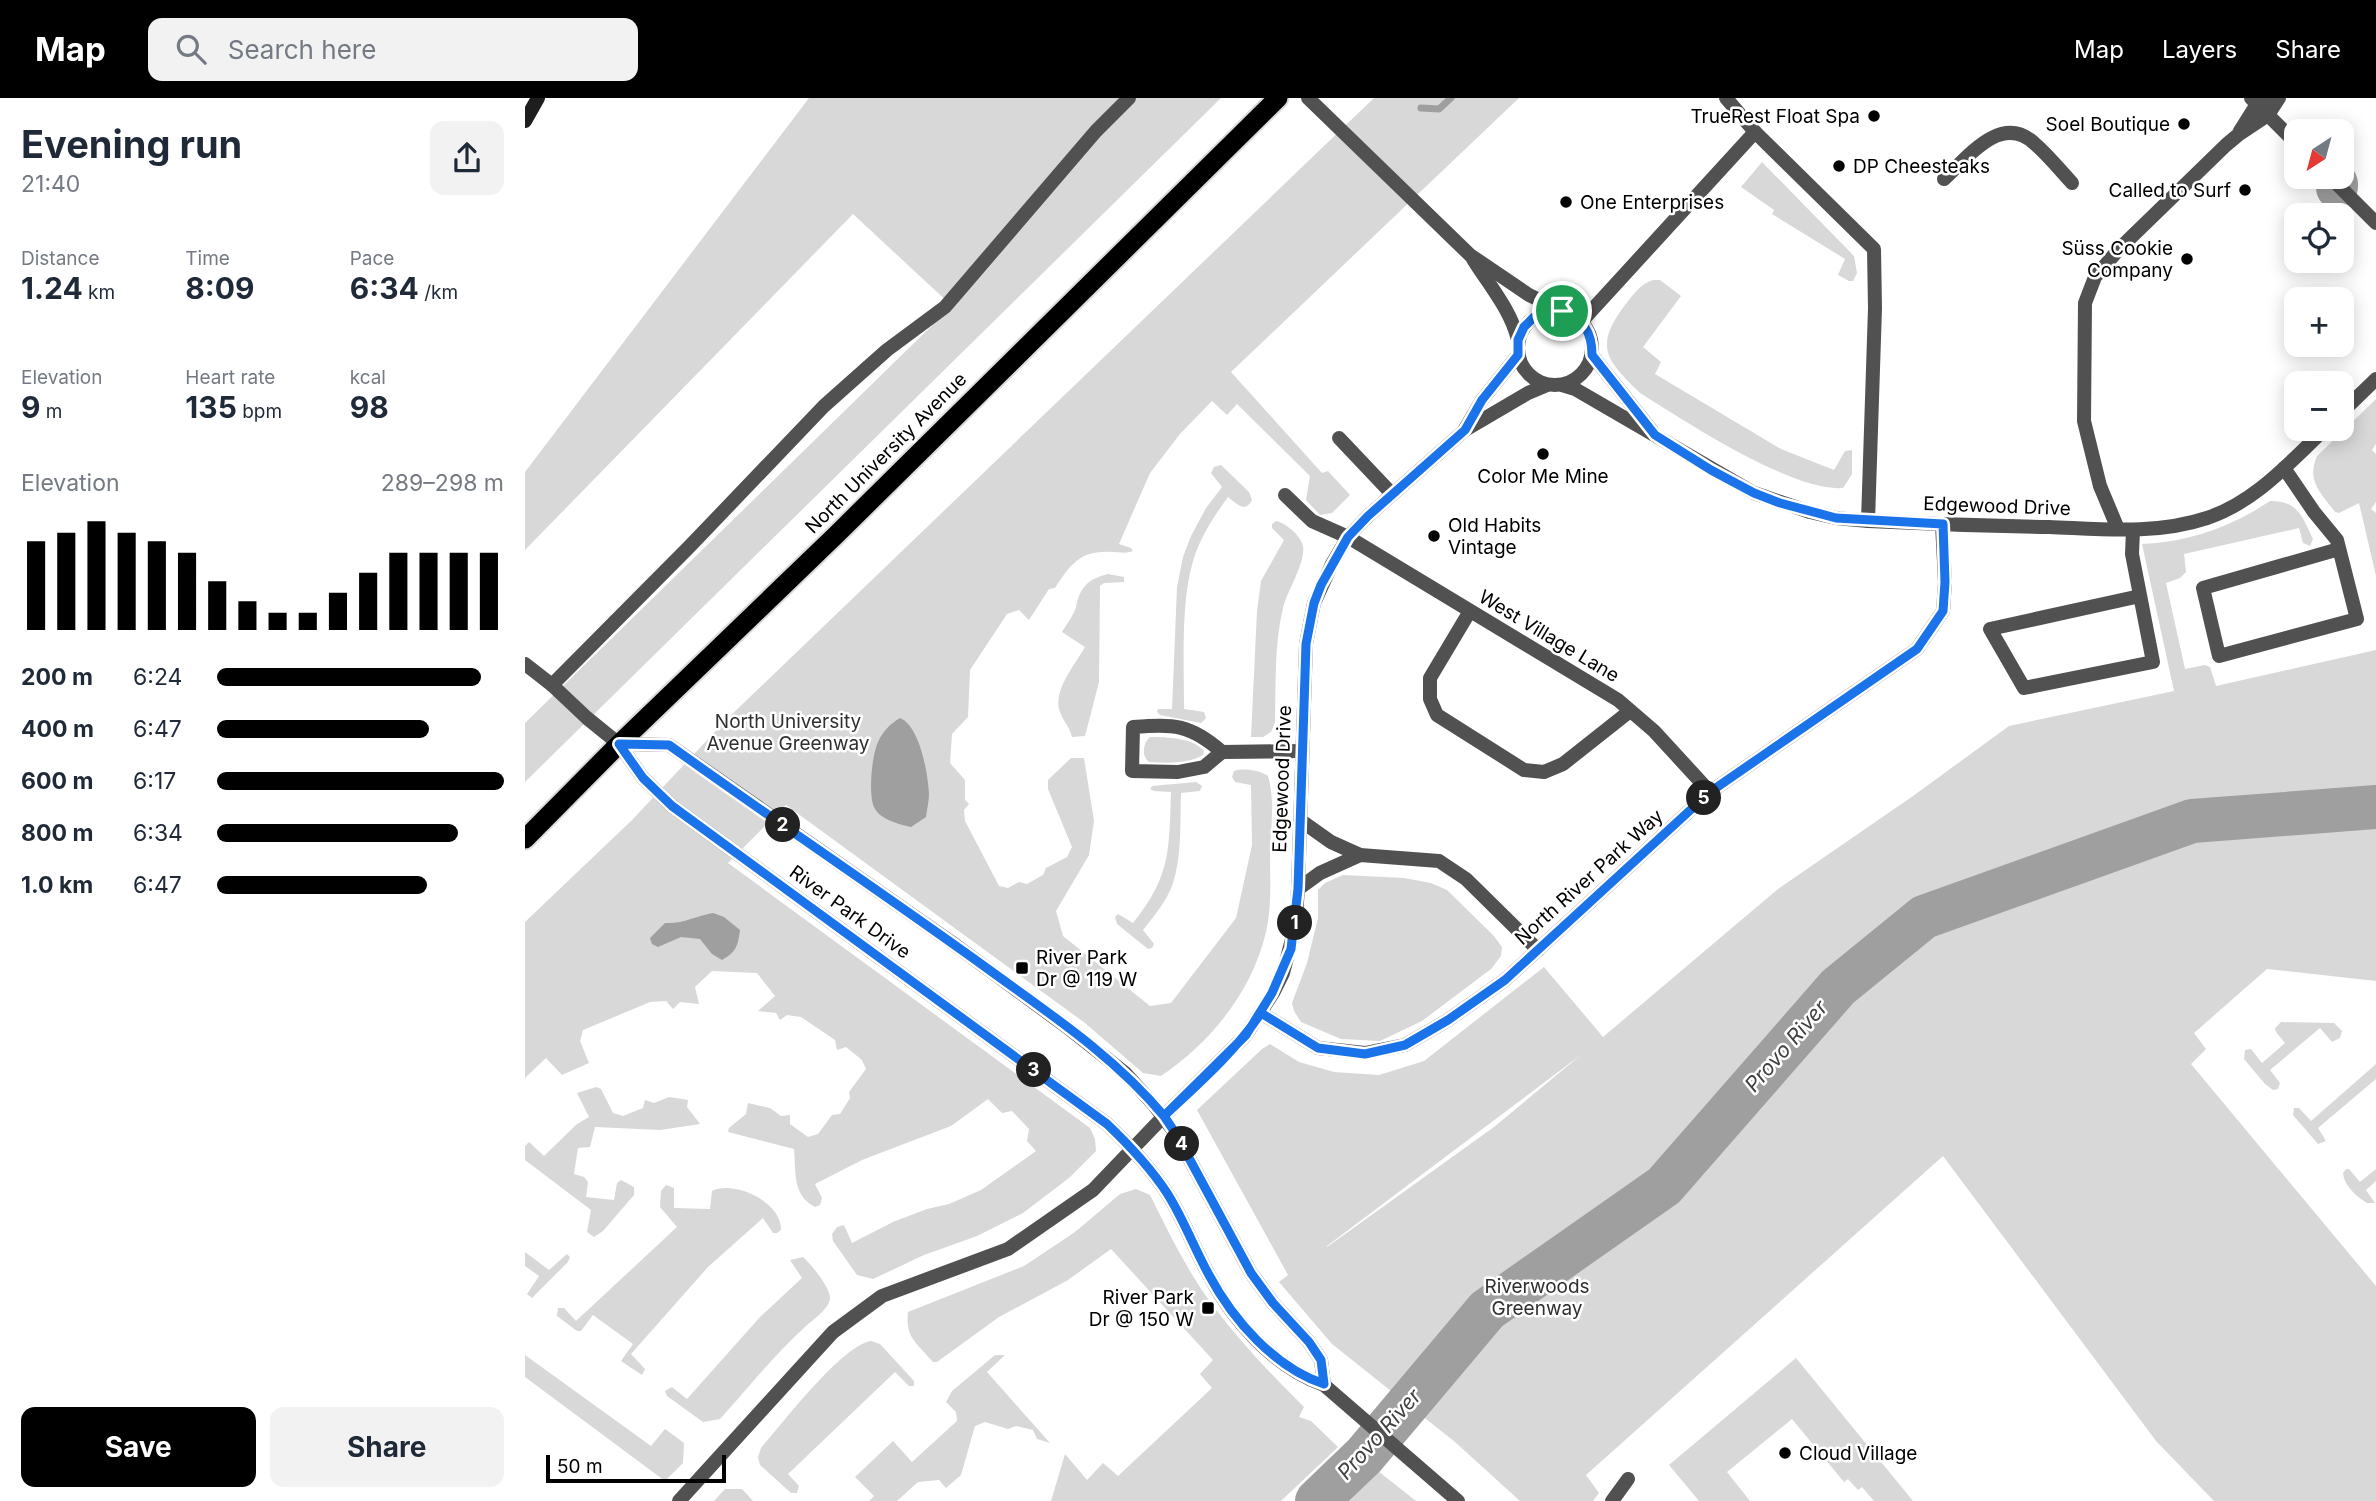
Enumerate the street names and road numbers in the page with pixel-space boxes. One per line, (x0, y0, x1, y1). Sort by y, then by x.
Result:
street label: North University Avenue (801, 368, 971, 538)
street label: Edgewood Drive (1923, 492, 2071, 520)
street label: West Village Lane (1475, 585, 1623, 687)
street label: Edgewood Drive (1268, 705, 1296, 853)
street label: North River Park Way (1510, 804, 1668, 950)
street label: River Park Drive (785, 860, 915, 964)

